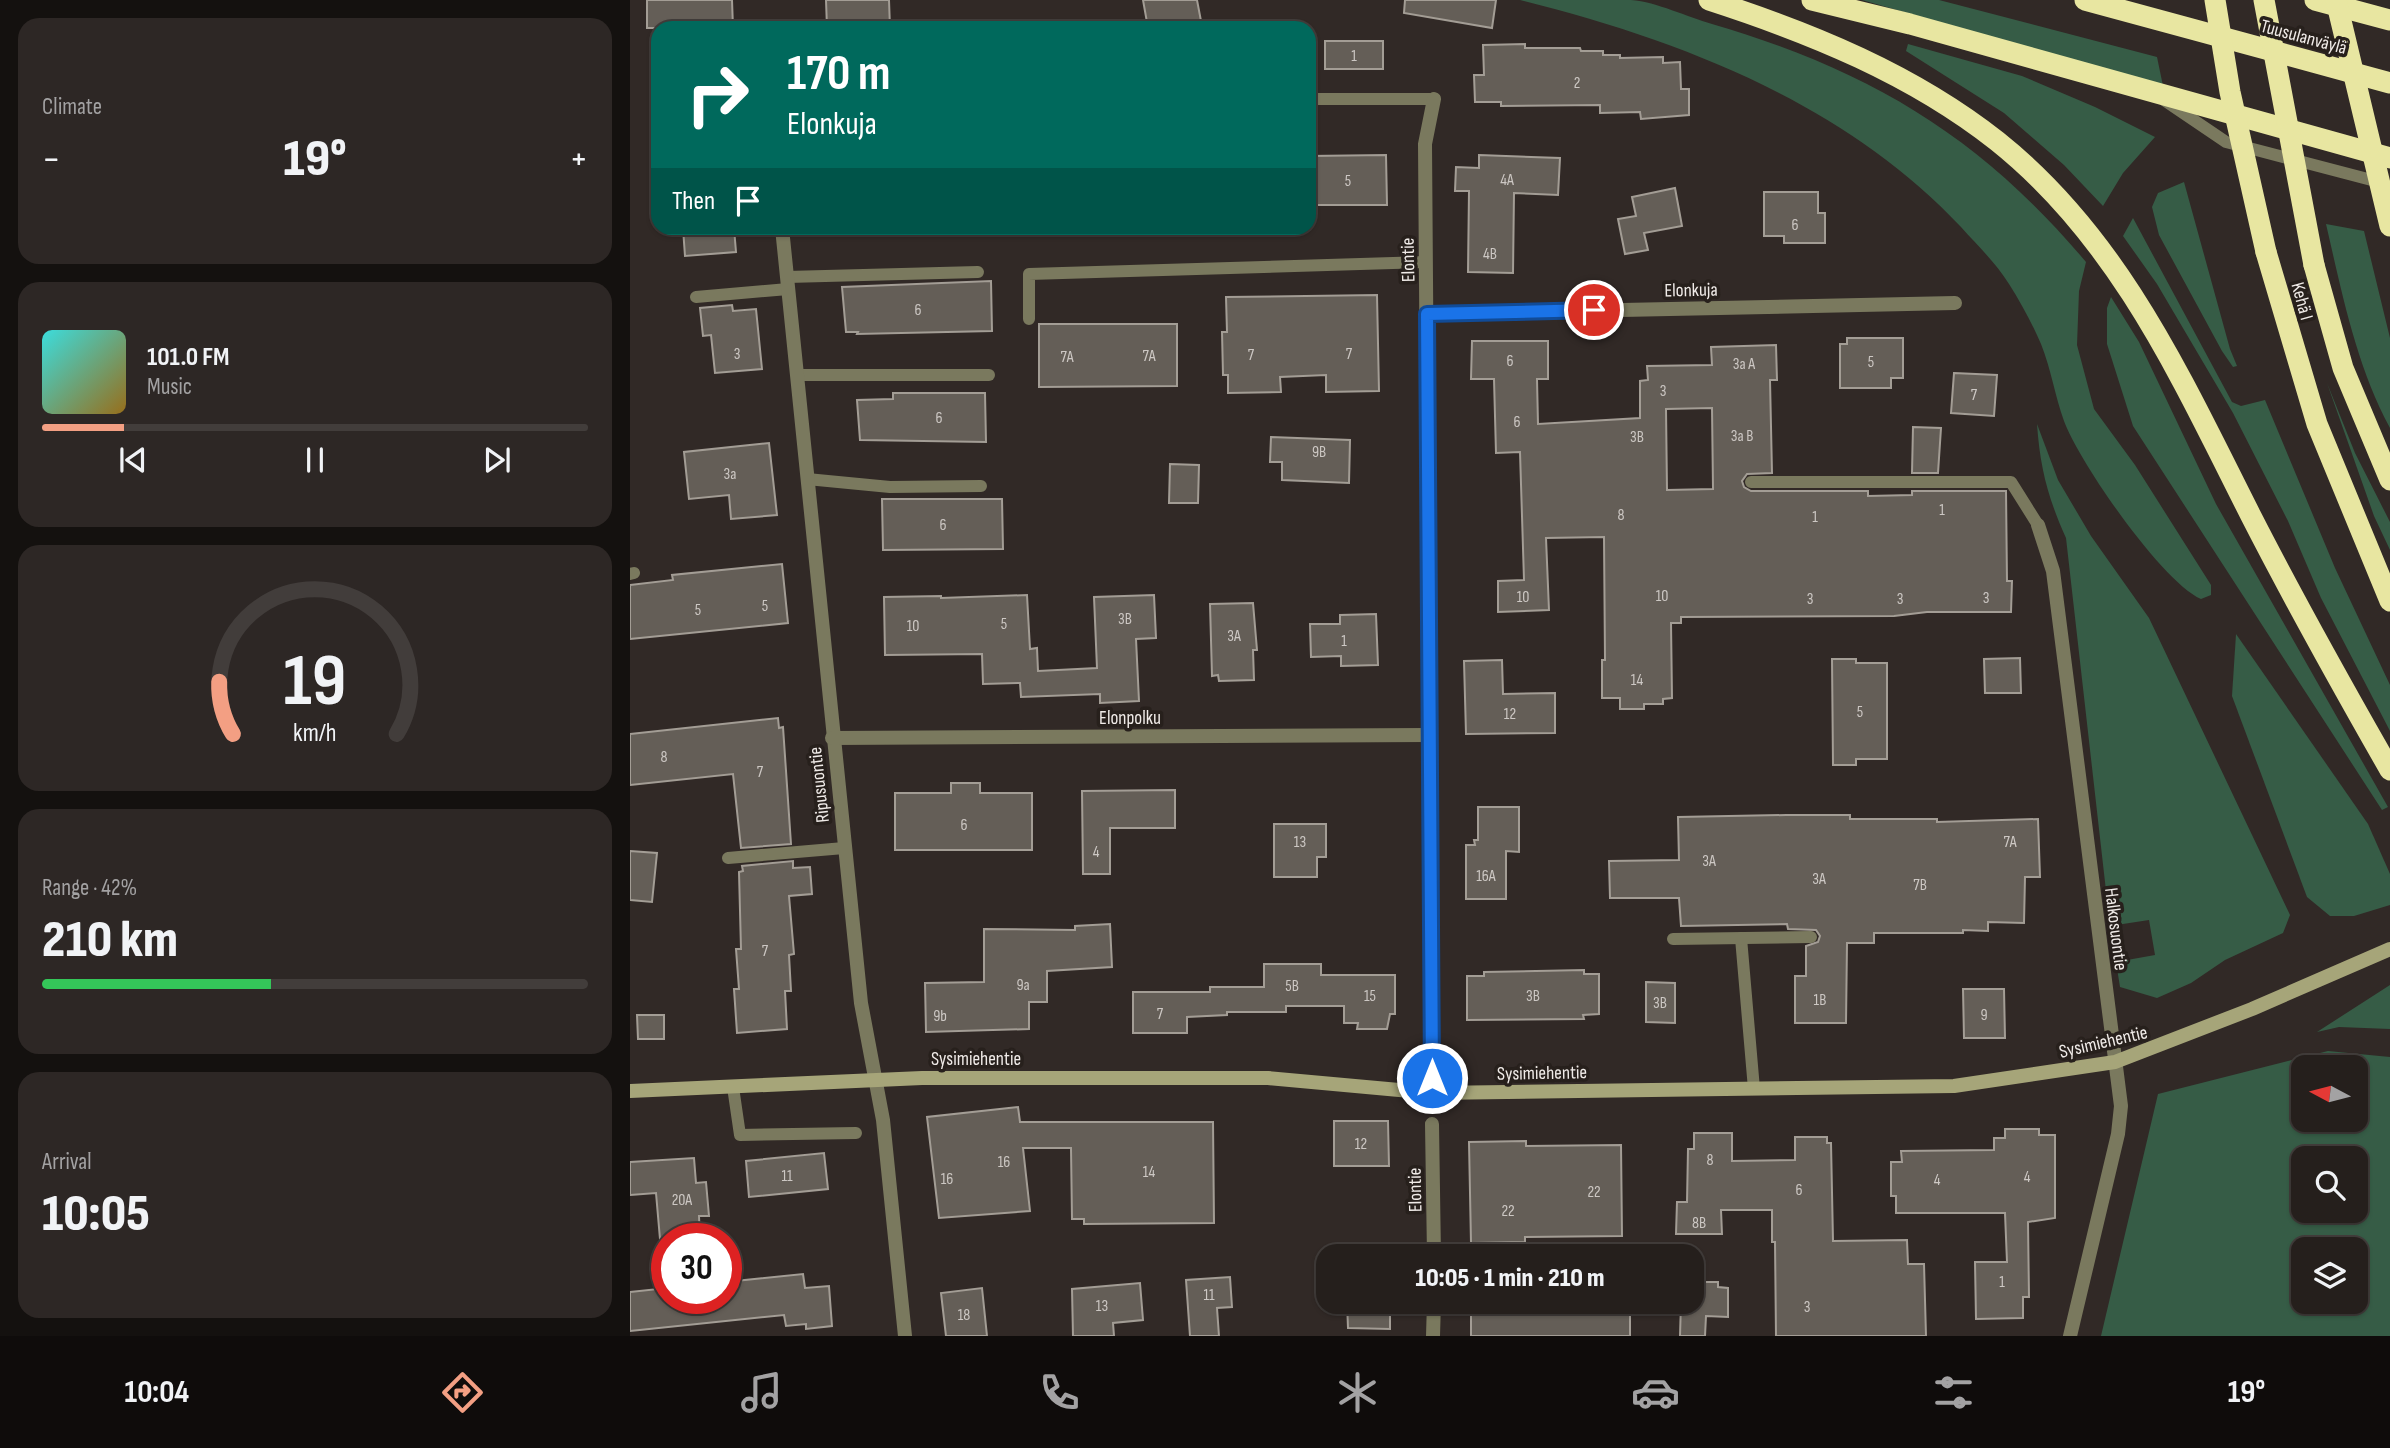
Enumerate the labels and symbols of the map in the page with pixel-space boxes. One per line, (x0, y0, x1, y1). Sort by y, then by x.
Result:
street label: Tuusulanväylä (2258, 15, 2349, 60)
house number: 1 (1351, 47, 1357, 66)
house number: 2 (1574, 74, 1580, 93)
house number: 4A (1500, 171, 1514, 190)
house number: 5 (1345, 172, 1351, 191)
house number: 6 (1791, 216, 1799, 235)
street label: Elontie (1397, 238, 1420, 282)
house number: 4B (1483, 245, 1497, 264)
street label: Elonkuja (1664, 279, 1718, 302)
pin (1564, 280, 1624, 340)
street label: Kehä I (2285, 280, 2318, 323)
house number: 6 (914, 301, 922, 320)
house number: 3 (734, 345, 740, 364)
house number: 7 (1346, 345, 1353, 364)
house number: 7 (1248, 346, 1255, 365)
house number: 7A (1143, 347, 1156, 366)
house number: 7A (1061, 348, 1074, 367)
house number: 6 (1506, 352, 1514, 371)
house number: 5 (1868, 353, 1874, 372)
house number: 3a A (1733, 355, 1755, 374)
house number: 3 (1660, 382, 1666, 401)
house number: 7 (1971, 386, 1978, 405)
house number: 6 (935, 409, 943, 428)
house number: 6 (1513, 413, 1521, 432)
house number: 3a B (1731, 427, 1753, 446)
house number: 3B (1630, 428, 1644, 447)
house number: 9B (1312, 443, 1326, 462)
house number: 3a (724, 465, 736, 484)
house number: 1 (1939, 501, 1945, 520)
house number: 8 (1617, 506, 1625, 525)
house number: 1 (1812, 508, 1818, 527)
house number: 6 (939, 516, 947, 535)
house number: 10 (1656, 587, 1668, 606)
house number: 10 (1517, 588, 1529, 607)
house number: 3 (1983, 589, 1989, 608)
house number: 3 (1807, 590, 1813, 609)
house number: 3 (1897, 590, 1903, 609)
house number: 5 (762, 597, 768, 616)
house number: 5 (695, 601, 701, 620)
house number: 3B (1118, 610, 1132, 629)
house number: 5 (1001, 615, 1007, 634)
house number: 10 (907, 617, 919, 636)
house number: 3A (1227, 627, 1241, 646)
house number: 1 (1341, 632, 1347, 651)
house number: 14 (1631, 671, 1643, 690)
house number: 5 (1857, 703, 1863, 722)
house number: 12 (1504, 705, 1516, 724)
street label: Elonpolku (1099, 707, 1161, 730)
street label: Ripusuontie (804, 746, 835, 824)
house number: 8 (660, 748, 668, 767)
house number: 7 (757, 763, 764, 782)
house number: 6 (960, 816, 968, 835)
house number: 13 (1294, 833, 1306, 852)
house number: 7A (2004, 833, 2017, 852)
house number: 4 (1093, 843, 1100, 862)
house number: 3A (1702, 852, 1716, 871)
house number: 16A (1476, 867, 1496, 886)
house number: 3A (1812, 870, 1826, 889)
house number: 7B (1913, 876, 1927, 895)
street label: Halkosuontie (2099, 886, 2132, 972)
house number: 7 (762, 942, 769, 961)
house number: 9a (1016, 976, 1030, 995)
house number: 5B (1285, 977, 1299, 996)
house number: 15 (1364, 987, 1376, 1006)
house number: 3B (1526, 987, 1540, 1006)
house number: 1B (1814, 991, 1826, 1010)
house number: 3B (1653, 994, 1667, 1013)
house number: 7 (1157, 1005, 1164, 1024)
house number: 9 (1980, 1006, 1988, 1025)
house number: 9b (933, 1007, 947, 1026)
street label: Sysimiehentie (2057, 1021, 2150, 1064)
position arrow (1395, 1041, 1469, 1115)
street label: Sysimiehentie (931, 1048, 1021, 1071)
north arrow (2291, 1055, 2368, 1132)
street label: Sysimiehentie (1497, 1061, 1587, 1086)
house number: 12 (1355, 1135, 1367, 1154)
house number: 8 (1706, 1151, 1714, 1170)
house number: 16 (998, 1153, 1010, 1172)
house number: 14 (1143, 1163, 1155, 1182)
house number: 11 (781, 1167, 793, 1186)
street label: Elontie (1404, 1168, 1427, 1212)
house number: 4 (2024, 1168, 2031, 1187)
house number: 16 (941, 1170, 953, 1189)
house number: 4 (1934, 1171, 1941, 1190)
house number: 6 (1795, 1181, 1803, 1200)
house number: 22 (1587, 1183, 1601, 1202)
house number: 20A (672, 1191, 692, 1210)
house number: 22 (1501, 1202, 1515, 1221)
house number: 8B (1692, 1214, 1706, 1233)
speed limit sign: 30 (651, 1223, 742, 1314)
house number: 1 (1999, 1273, 2005, 1292)
house number: 11 (1203, 1286, 1215, 1305)
house number: 13 (1096, 1297, 1108, 1316)
house number: 3 (1804, 1298, 1810, 1317)
house number: 18 (958, 1306, 970, 1325)

